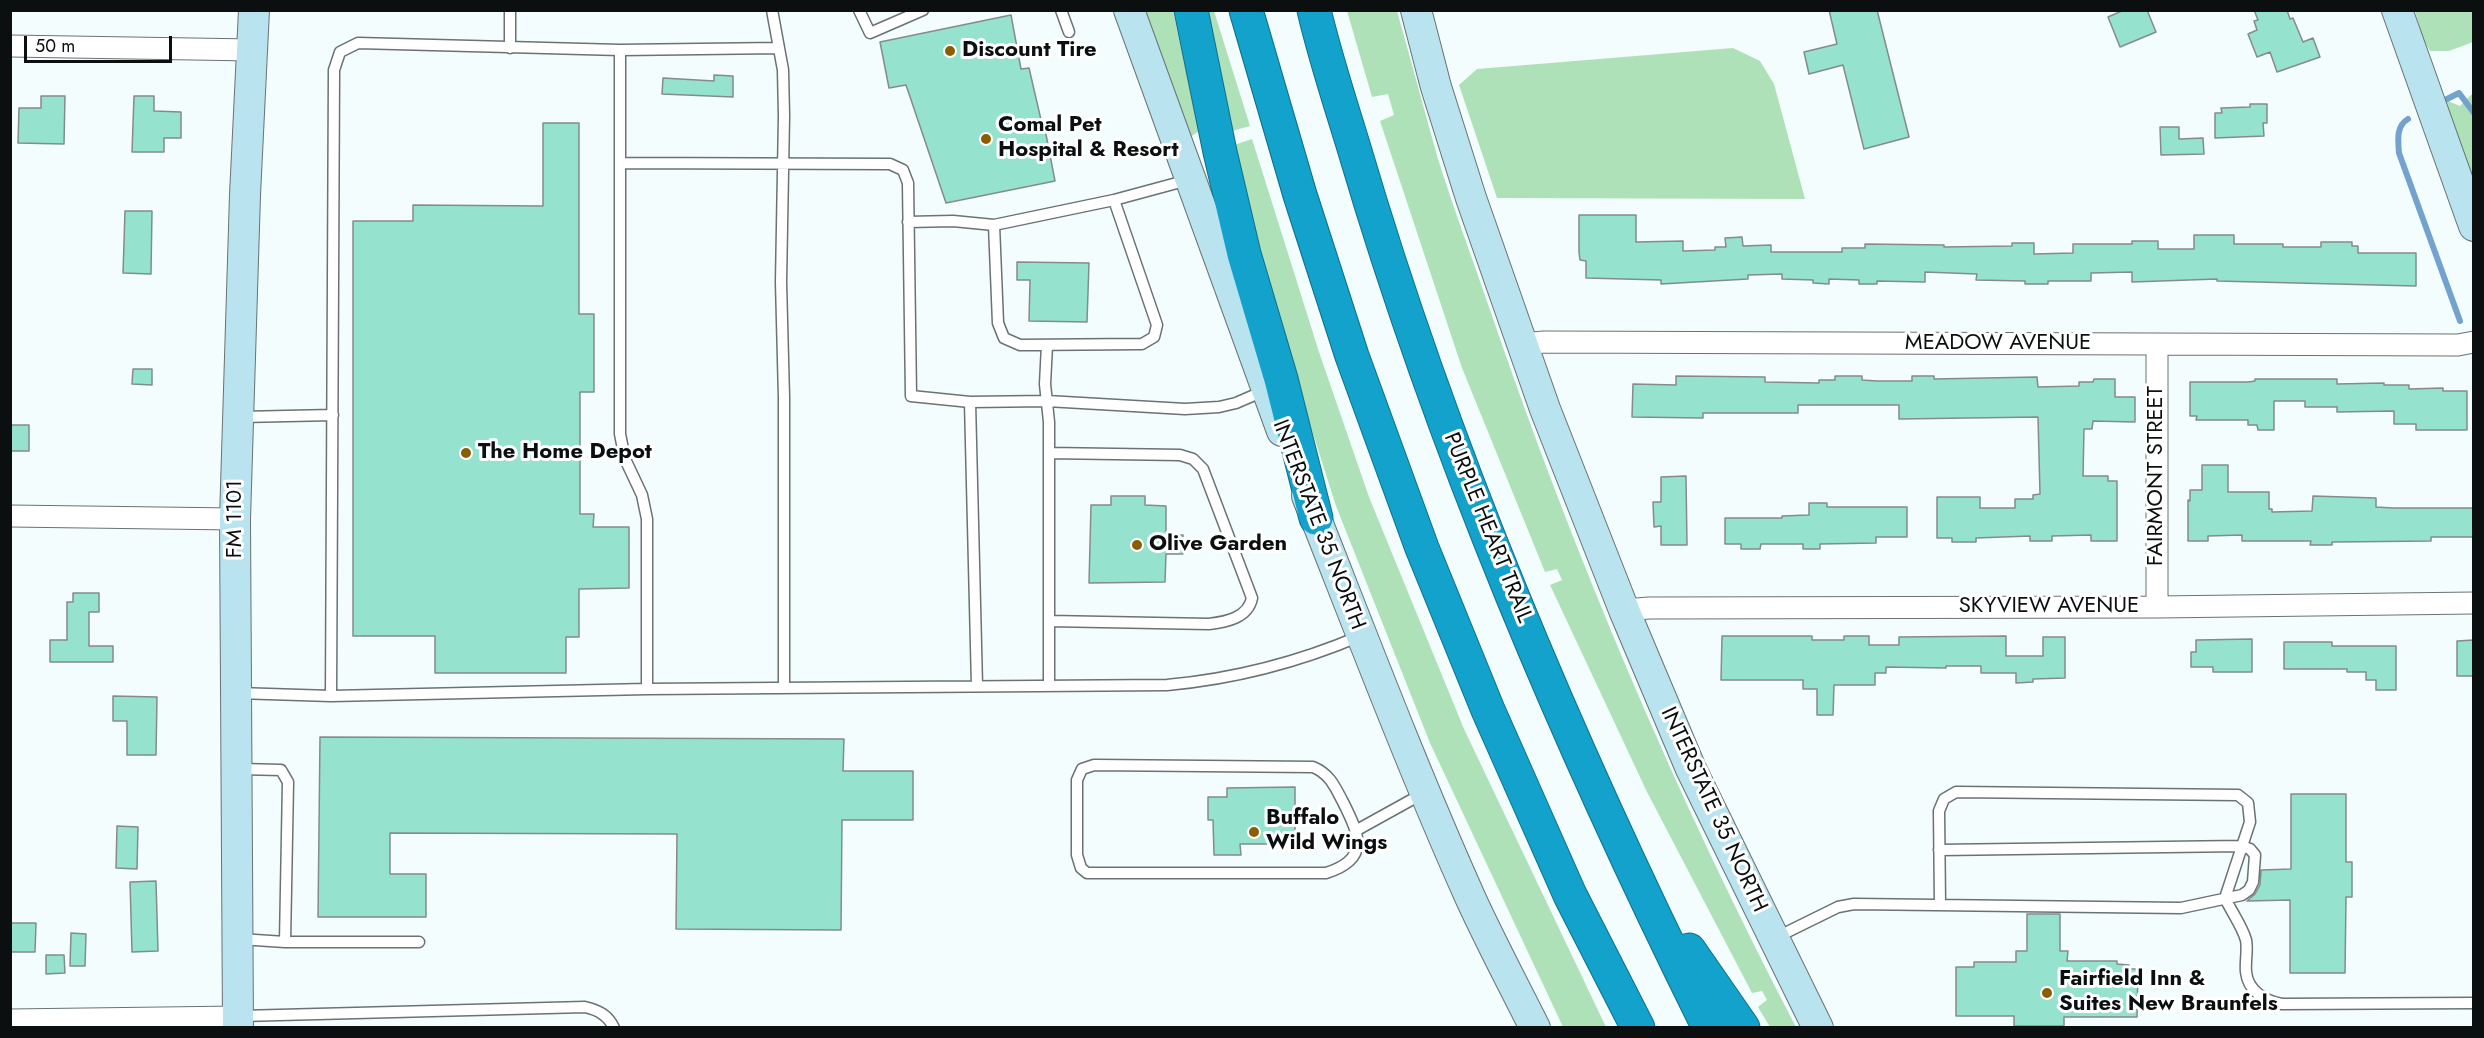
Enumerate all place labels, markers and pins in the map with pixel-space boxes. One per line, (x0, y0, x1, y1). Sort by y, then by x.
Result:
place label: Discount Tire (962, 38, 1097, 64)
marker: Discount Tire (943, 44, 957, 58)
place label: Comal Pet Hospital & Resort (998, 113, 1178, 164)
marker: Comal Pet Hospital & Resort (979, 132, 993, 146)
place label: The Home Depot (478, 440, 652, 466)
marker: The Home Depot (459, 446, 473, 460)
place label: Olive Garden (1149, 532, 1287, 558)
marker: Olive Garden (1130, 538, 1144, 552)
place label: Buffalo Wild Wings (1266, 806, 1387, 858)
marker: Buffalo Wild Wings (1247, 825, 1261, 839)
place label: Fairfield Inn & Suites New Braunfels (2059, 967, 2278, 1018)
marker: Fairfield Inn & Suites New Braunfels (2040, 986, 2054, 1000)

